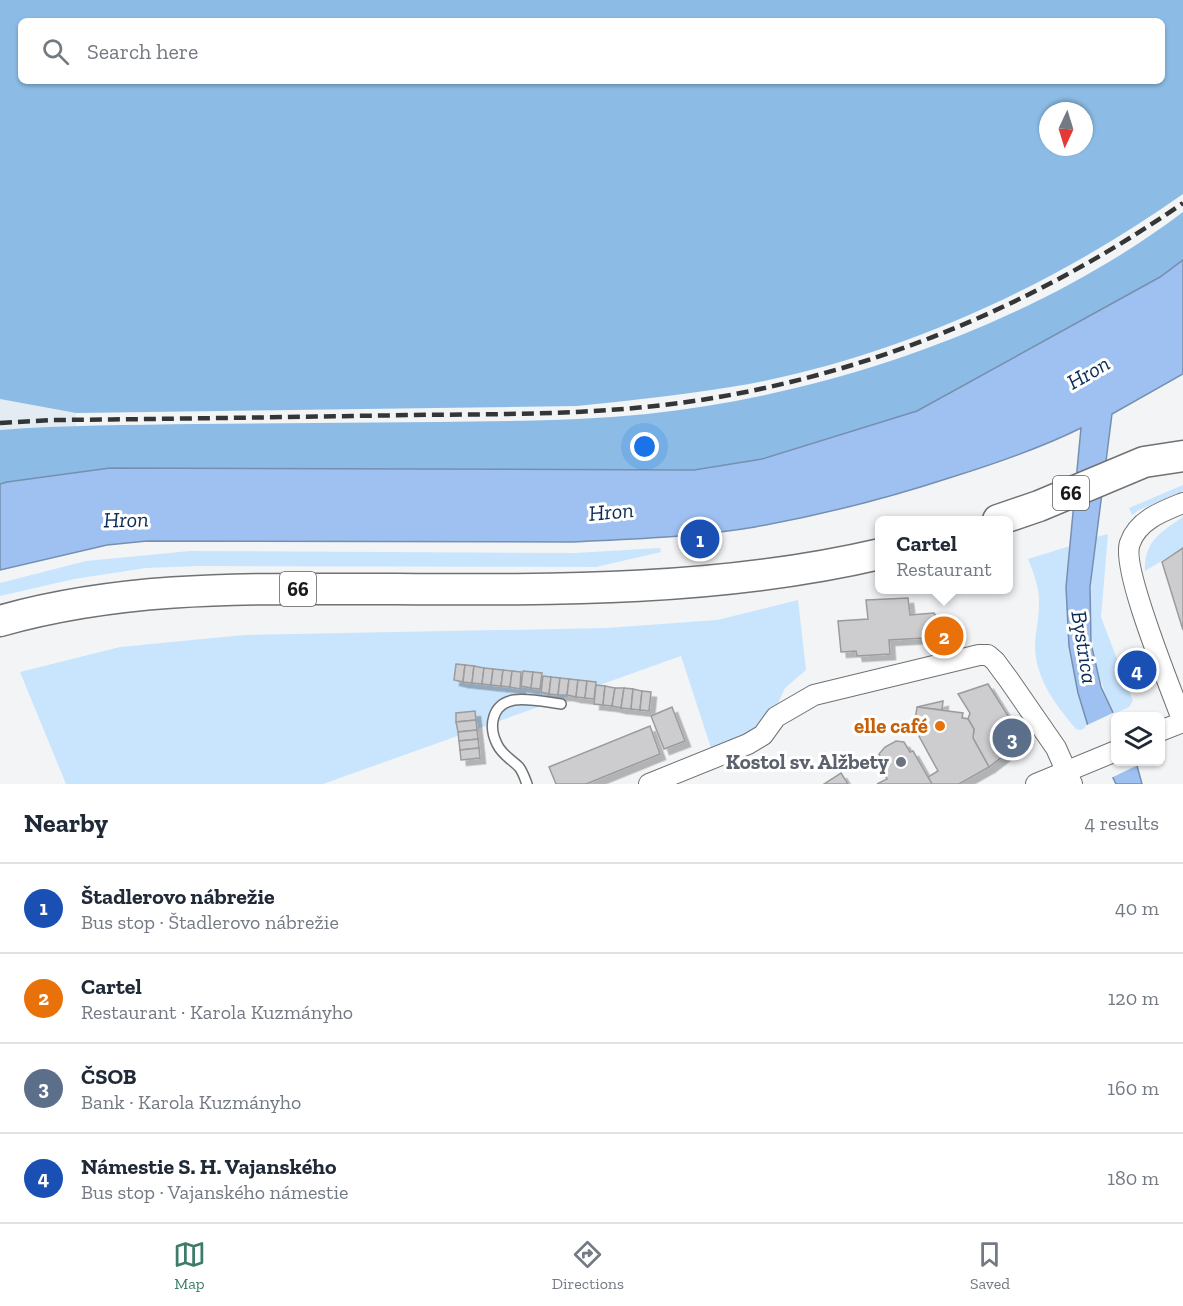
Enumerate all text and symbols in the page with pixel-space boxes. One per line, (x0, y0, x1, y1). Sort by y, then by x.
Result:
search box (18, 18, 1165, 84)
icon: search (39, 35, 72, 68)
text: Search here (87, 38, 198, 65)
north arrow (1039, 102, 1093, 156)
water label: Hron (1062, 349, 1115, 395)
your location (630, 432, 659, 461)
road number: 66 (1053, 476, 1089, 510)
water label: Hron (587, 496, 635, 527)
water label: Hron (103, 506, 149, 533)
pin: 1 (680, 516, 720, 562)
popup (875, 516, 1013, 594)
text: Cartel (896, 530, 957, 557)
text: Restaurant (896, 557, 992, 581)
road number: 66 (280, 572, 316, 606)
water label: Bystrica (1065, 609, 1104, 686)
pin: 2 (924, 614, 964, 658)
pin: 4 (1118, 648, 1156, 692)
map controls (1111, 712, 1165, 766)
button: layers (1111, 712, 1165, 766)
place label: elle café (854, 713, 928, 738)
pin: 3 (992, 716, 1032, 760)
marker: elle café (933, 719, 947, 733)
place label: Kostol sv. Alžbety (726, 749, 889, 774)
marker: Kostol sv. Alžbety (894, 755, 908, 769)
text: Nearby (24, 807, 108, 839)
text: 4 results (1084, 811, 1159, 835)
text: Štadlerovo nábrežie (81, 883, 275, 910)
text: 1 (39, 896, 48, 920)
text: 40 m (1115, 896, 1159, 920)
text: Bus stop · Štadlerovo nábrežie (81, 910, 339, 934)
text: Cartel (81, 973, 142, 1000)
text: 2 (38, 986, 49, 1010)
text: 120 m (1108, 986, 1159, 1010)
text: Restaurant · Karola Kuzmányho (81, 1000, 353, 1024)
text: ČSOB (81, 1063, 137, 1090)
text: 3 (38, 1076, 49, 1100)
text: 160 m (1107, 1076, 1159, 1100)
text: Bank · Karola Kuzmányho (81, 1090, 301, 1114)
text: Námestie S. H. Vajanského (81, 1153, 337, 1180)
text: 4 (38, 1166, 49, 1190)
text: 180 m (1107, 1166, 1159, 1190)
text: Bus stop · Vajanského námestie (81, 1180, 349, 1204)
tab: Map (173, 1238, 206, 1293)
tab: Directions (552, 1238, 624, 1293)
tab: Saved (970, 1238, 1010, 1293)

